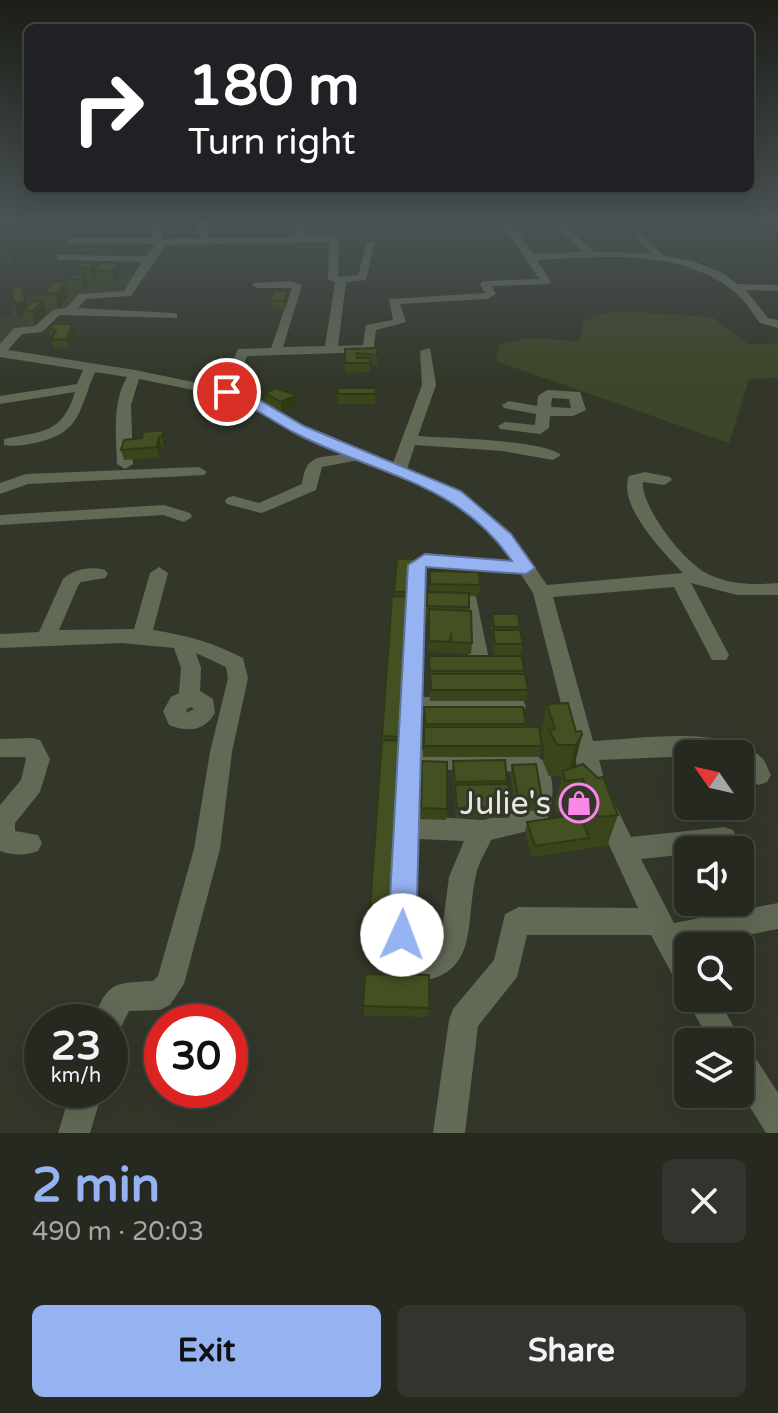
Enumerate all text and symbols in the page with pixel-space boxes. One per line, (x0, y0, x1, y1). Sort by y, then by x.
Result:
text: 180 m (188, 53, 359, 120)
icon: right (56, 56, 160, 160)
text: Turn right (188, 121, 355, 164)
pin (193, 358, 261, 426)
icon: arrive (205, 370, 249, 414)
north arrow (674, 740, 754, 820)
map controls (674, 740, 754, 1108)
shop icon: Julie's (558, 782, 600, 824)
place label: Julie's (460, 785, 551, 823)
button: sound (674, 836, 754, 916)
position arrow (360, 893, 444, 977)
button: search (674, 932, 754, 1012)
speed limit sign: 30 (144, 1004, 248, 1108)
text: 23 (51, 1022, 101, 1070)
button: layers (674, 1028, 754, 1108)
text: km/h (51, 1064, 101, 1088)
text: 2 min (32, 1157, 160, 1215)
button: close (662, 1159, 746, 1243)
text: 490 m · 20:03 (32, 1216, 204, 1247)
button: Exit (32, 1305, 381, 1397)
button: Share (397, 1305, 746, 1397)

